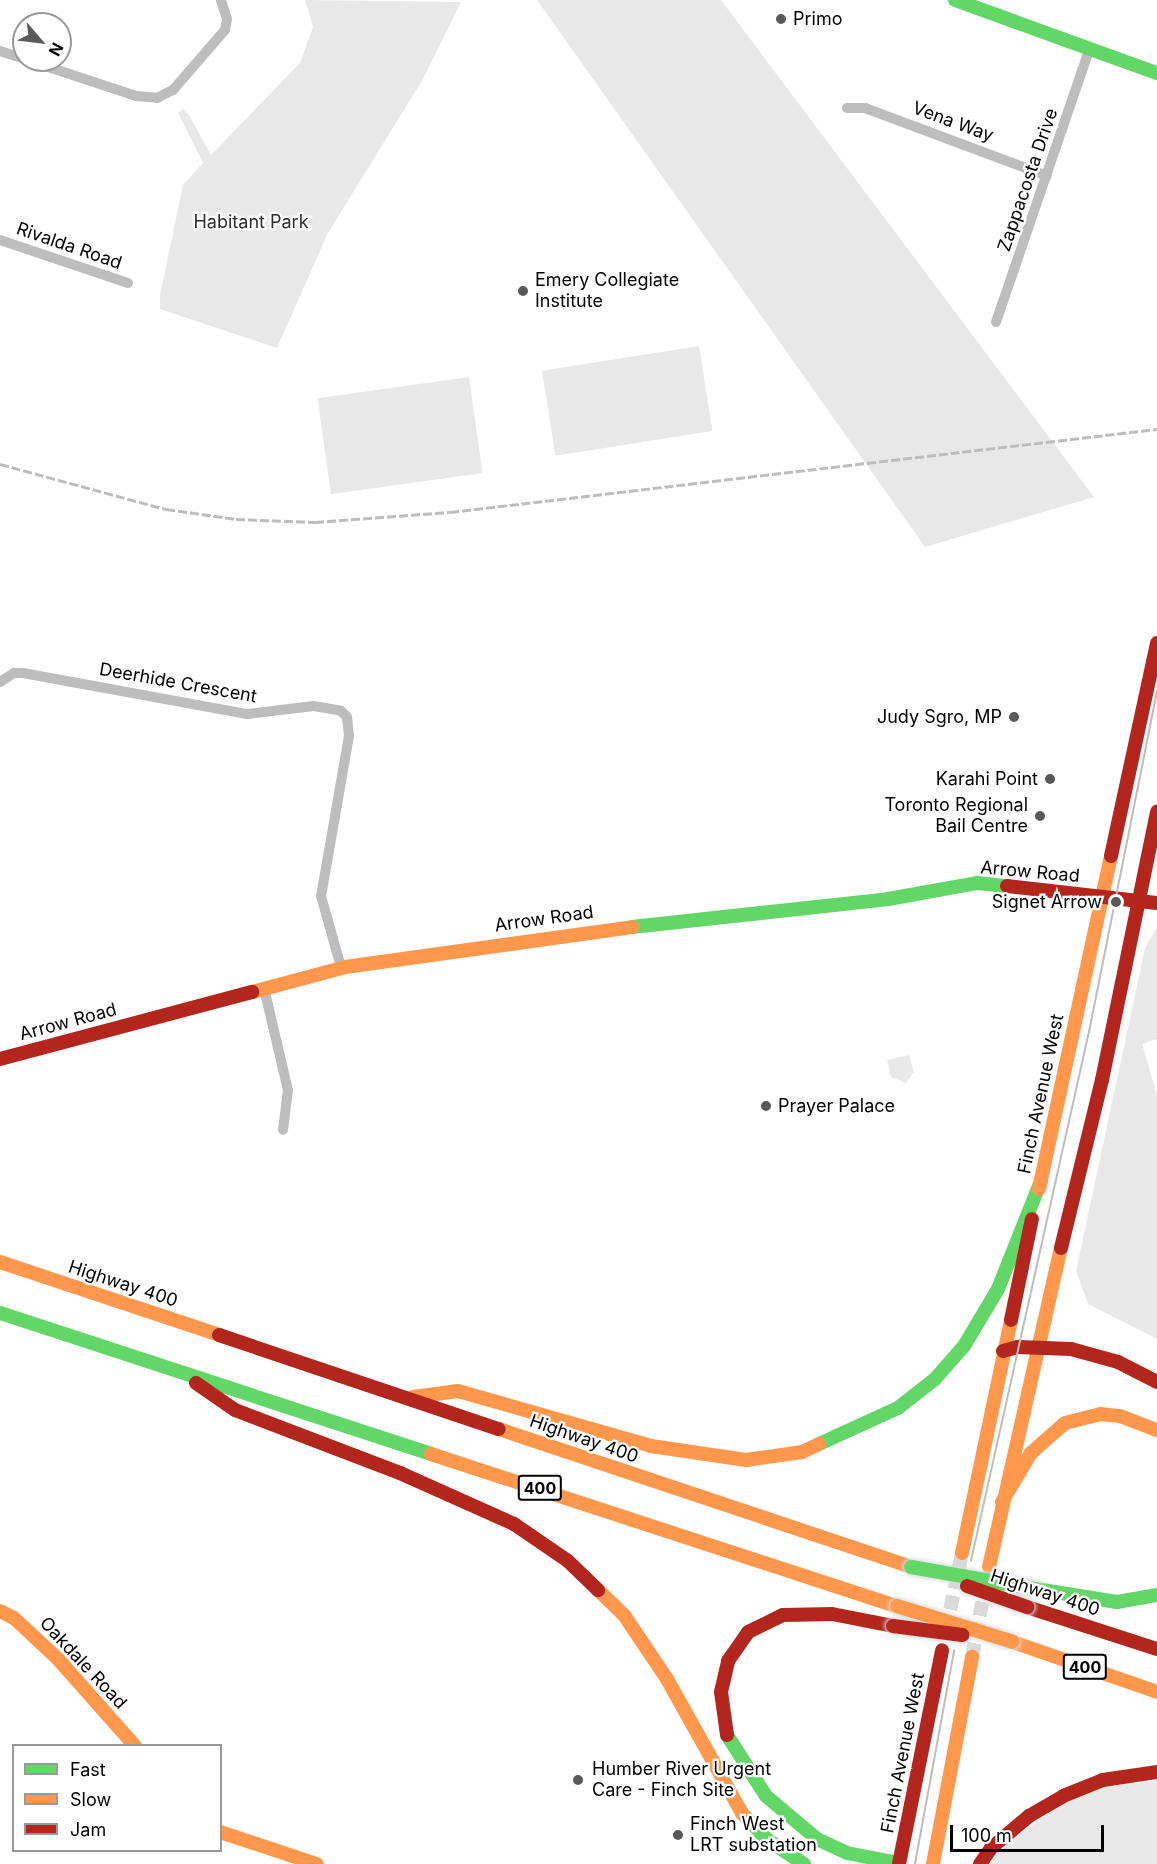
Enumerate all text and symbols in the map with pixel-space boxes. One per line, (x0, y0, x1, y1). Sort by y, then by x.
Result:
place label: Primo (793, 8, 842, 30)
north arrow (12, 12, 72, 72)
marker: Primo (774, 12, 788, 26)
text: N (44, 39, 68, 60)
street label: Vena Way (910, 97, 996, 147)
street label: Zappacosta Drive (993, 106, 1063, 254)
park label: Habitant Park (193, 211, 309, 233)
street label: Rivalda Road (13, 218, 125, 274)
place label: Emery Collegiate Institute (535, 270, 679, 312)
marker: Emery Collegiate Institute (516, 284, 530, 298)
street label: Deerhide Crescent (98, 659, 258, 707)
place label: Judy Sgro, MP (877, 706, 1002, 728)
marker: Judy Sgro, MP (1007, 710, 1021, 724)
place label: Karahi Point (936, 768, 1038, 790)
marker: Karahi Point (1043, 772, 1057, 786)
place label: Toronto Regional Bail Centre (884, 795, 1028, 838)
marker: Toronto Regional Bail Centre (1033, 809, 1047, 823)
street label: Arrow Road (979, 857, 1081, 887)
place label: Signet Arrow (992, 891, 1102, 913)
marker: Signet Arrow (1107, 893, 1125, 911)
street label: Arrow Road (493, 901, 595, 937)
street label: Arrow Road (17, 999, 119, 1045)
street label: Finch Avenue West (1014, 1012, 1068, 1176)
place label: Prayer Palace (778, 1095, 895, 1117)
marker: Prayer Palace (759, 1099, 773, 1113)
street label: Highway 400 (66, 1256, 180, 1312)
street label: Highway 400 (527, 1410, 641, 1468)
road number: 400 (518, 1475, 562, 1501)
street label: Highway 400 (988, 1565, 1102, 1621)
street label: Oakdale Road (35, 1613, 131, 1713)
road number: 400 (1062, 1654, 1108, 1680)
street label: Finch Avenue West (877, 1671, 929, 1835)
legend (12, 1744, 222, 1852)
text: Fast (70, 1759, 106, 1780)
place label: Humber River Urgent Care - Finch Site (592, 1759, 771, 1802)
marker: Humber River Urgent Care - Finch Site (569, 1771, 587, 1789)
text: Slow (70, 1789, 111, 1810)
scale bar (953, 1813, 1108, 1851)
place label: Finch West LRT substation (690, 1814, 817, 1856)
text: Jam (70, 1819, 106, 1840)
text: 100 m (961, 1825, 1012, 1846)
marker: Finch West LRT substation (671, 1828, 685, 1842)

